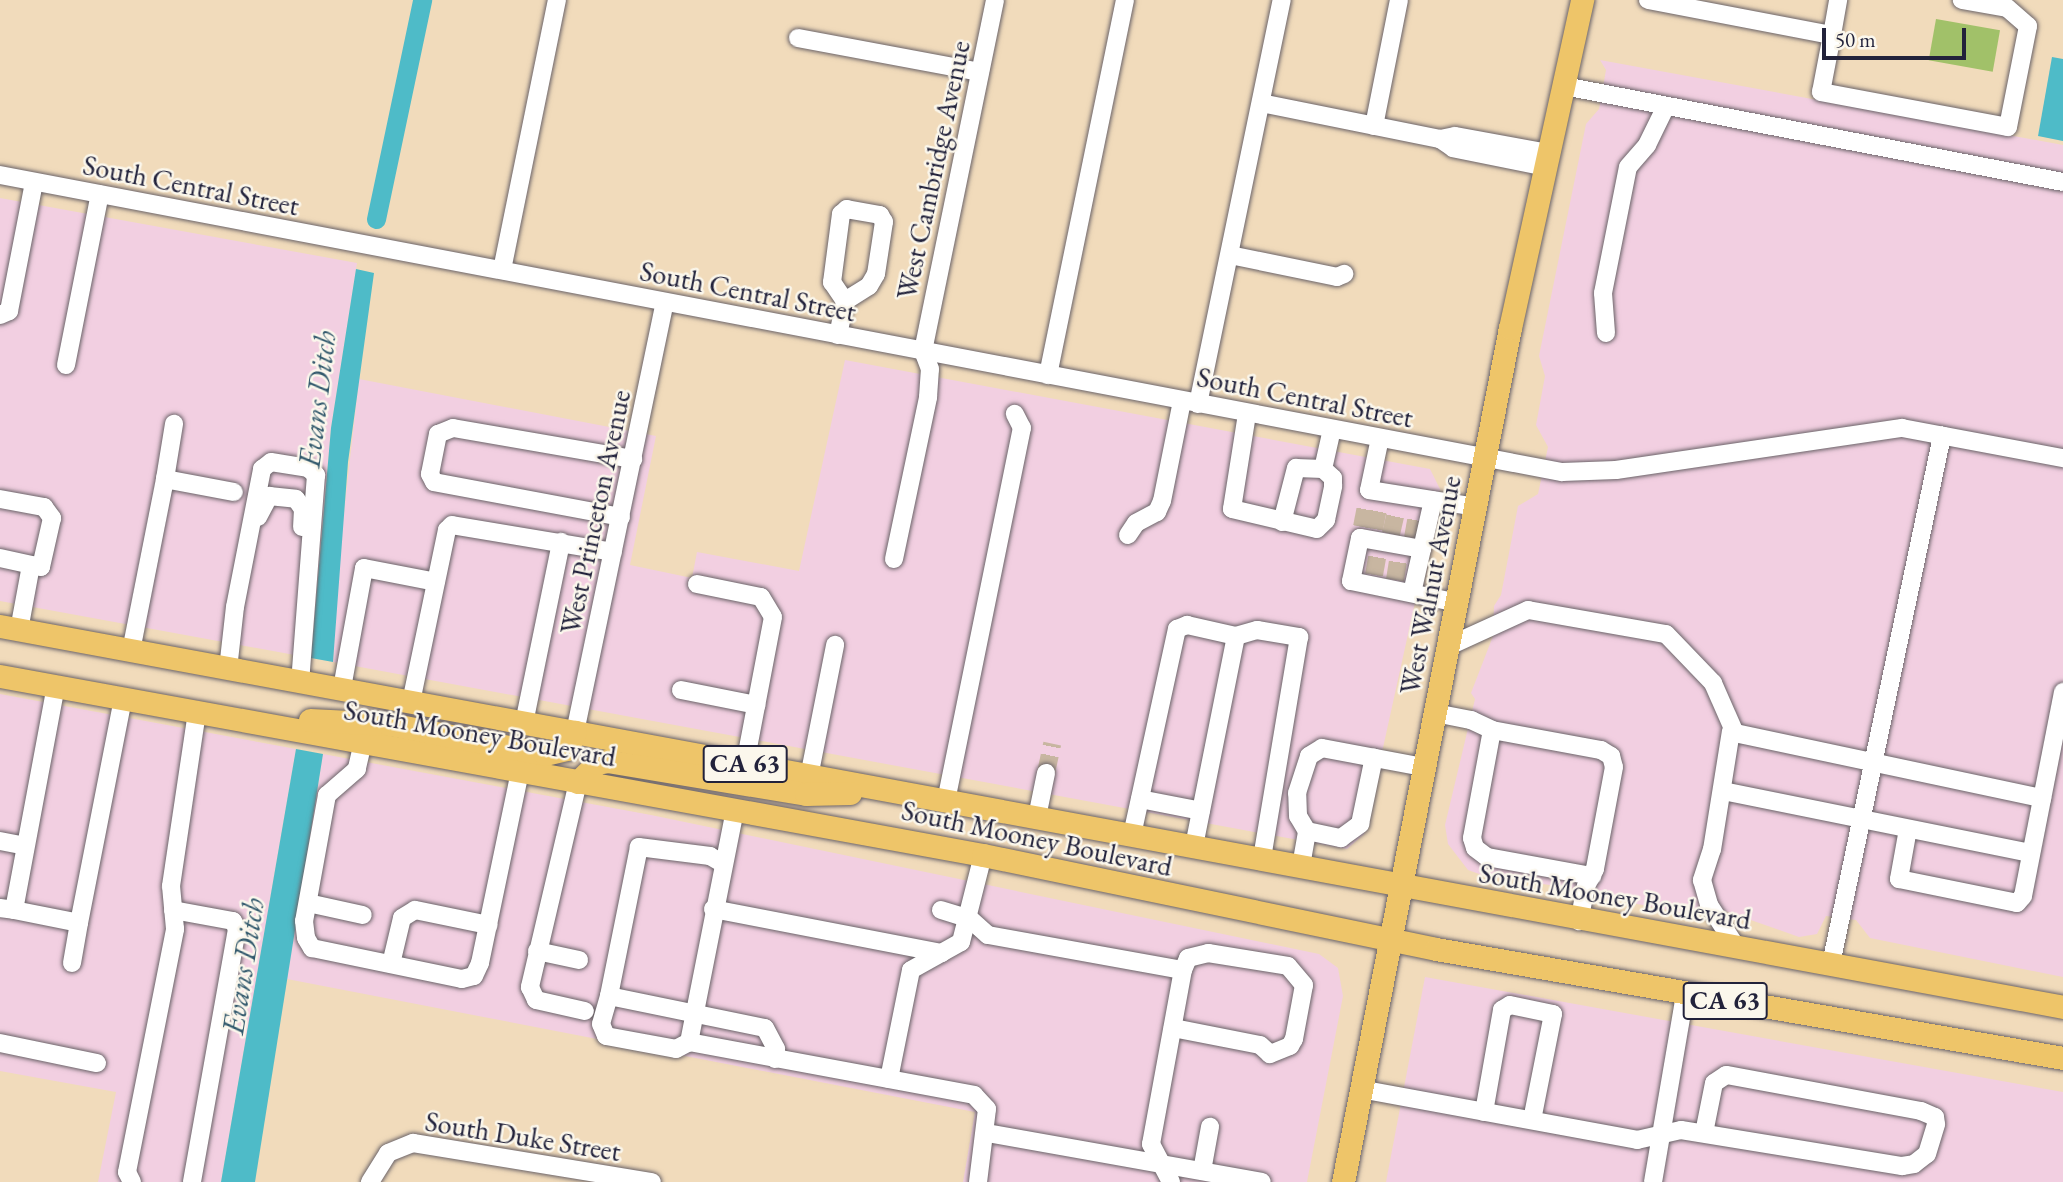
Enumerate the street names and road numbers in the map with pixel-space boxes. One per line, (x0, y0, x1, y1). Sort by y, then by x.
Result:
street label: West Cambridge Avenue (889, 37, 977, 303)
street label: South Central Street (80, 148, 302, 222)
street label: South Central Street (637, 254, 859, 328)
street label: South Central Street (1194, 360, 1416, 434)
street label: West Princeton Avenue (553, 387, 637, 637)
street label: West Walnut Avenue (1392, 473, 1468, 697)
street label: South Mooney Boulevard (341, 693, 619, 773)
road number: CA 63 (701, 742, 789, 786)
street label: South Mooney Boulevard (899, 793, 1175, 883)
street label: South Mooney Boulevard (1476, 856, 1754, 936)
road number: CA 63 (1681, 978, 1769, 1024)
street label: South Duke Street (423, 1104, 623, 1168)

